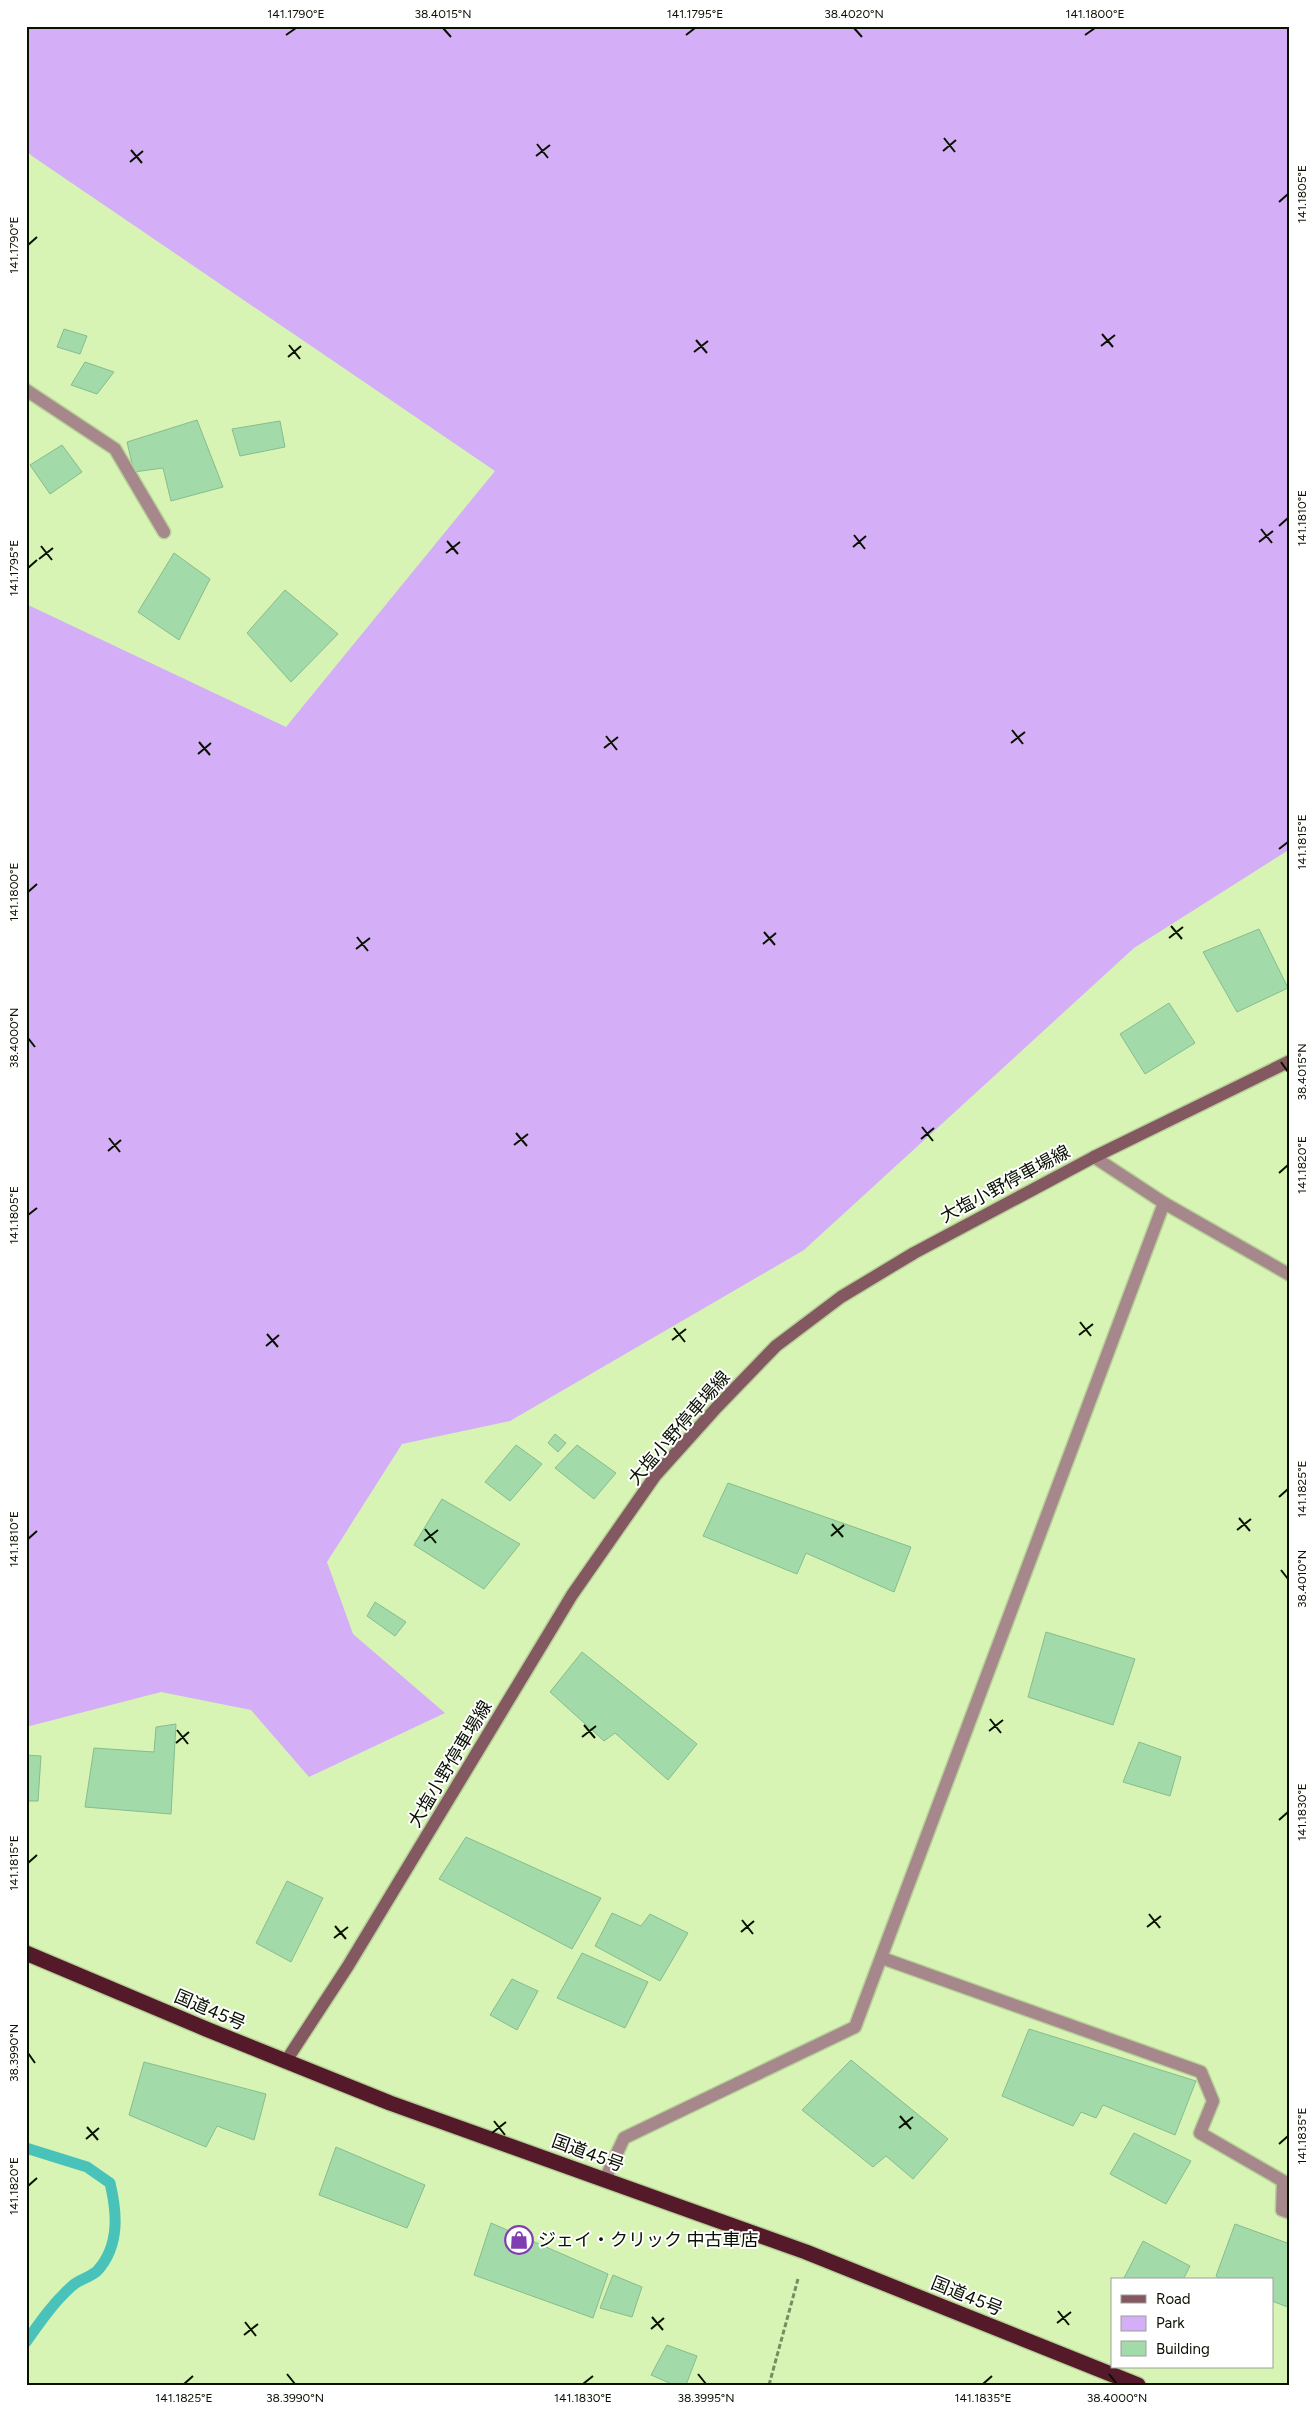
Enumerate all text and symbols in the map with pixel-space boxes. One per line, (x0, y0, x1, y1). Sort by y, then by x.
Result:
text: 141.1790°E (267, 7, 325, 21)
text: 38.4015°N (414, 7, 472, 21)
text: 141.1795°E (667, 7, 723, 21)
text: 38.4020°N (824, 7, 884, 21)
text: 141.1800°E (1065, 7, 1125, 21)
text: 141.1805°E (1295, 165, 1309, 223)
text: 141.1790°E (7, 216, 21, 274)
text: 141.1810°E (1295, 490, 1309, 546)
text: 141.1795°E (7, 540, 21, 596)
text: 141.1815°E (1295, 814, 1309, 870)
text: 141.1800°E (7, 862, 21, 922)
text: 38.4000°N (7, 1008, 21, 1068)
text: 38.4015°N (1295, 1043, 1309, 1101)
text: 141.1820°E (1295, 1136, 1309, 1194)
street label: 大塩小野停車場線 (936, 1140, 1074, 1228)
text: 141.1805°E (7, 1186, 21, 1244)
street label: 大塩小野停車場線 (623, 1366, 735, 1490)
text: 141.1825°E (1295, 1460, 1309, 1518)
text: 141.1810°E (7, 1511, 21, 1567)
text: 38.4010°N (1295, 1550, 1309, 1608)
street label: 大塩小野停車場線 (403, 1697, 497, 1831)
text: 141.1830°E (1295, 1783, 1309, 1841)
text: 141.1815°E (7, 1835, 21, 1891)
street label: 国道45号 (171, 1985, 249, 2035)
text: 38.3990°N (7, 2024, 21, 2082)
text: 141.1835°E (1295, 2107, 1309, 2165)
street label: 国道45号 (549, 2130, 627, 2176)
text: 141.1820°E (7, 2157, 21, 2215)
shop icon: ジェイ・クリック 中古車店 (504, 2225, 534, 2255)
place label: ジェイ・クリック 中古車店 (538, 2229, 758, 2251)
street label: 国道45号 (928, 2272, 1006, 2320)
legend (1111, 2278, 1274, 2368)
text: Road (1156, 2290, 1191, 2308)
text: Park (1156, 2314, 1185, 2332)
text: Building (1156, 2340, 1210, 2358)
text: 141.1825°E (155, 2391, 213, 2405)
text: 38.3990°N (266, 2391, 324, 2405)
text: 141.1830°E (554, 2391, 612, 2405)
text: 38.3995°N (677, 2391, 735, 2405)
text: 141.1835°E (954, 2391, 1012, 2405)
text: 38.4000°N (1087, 2391, 1147, 2405)

